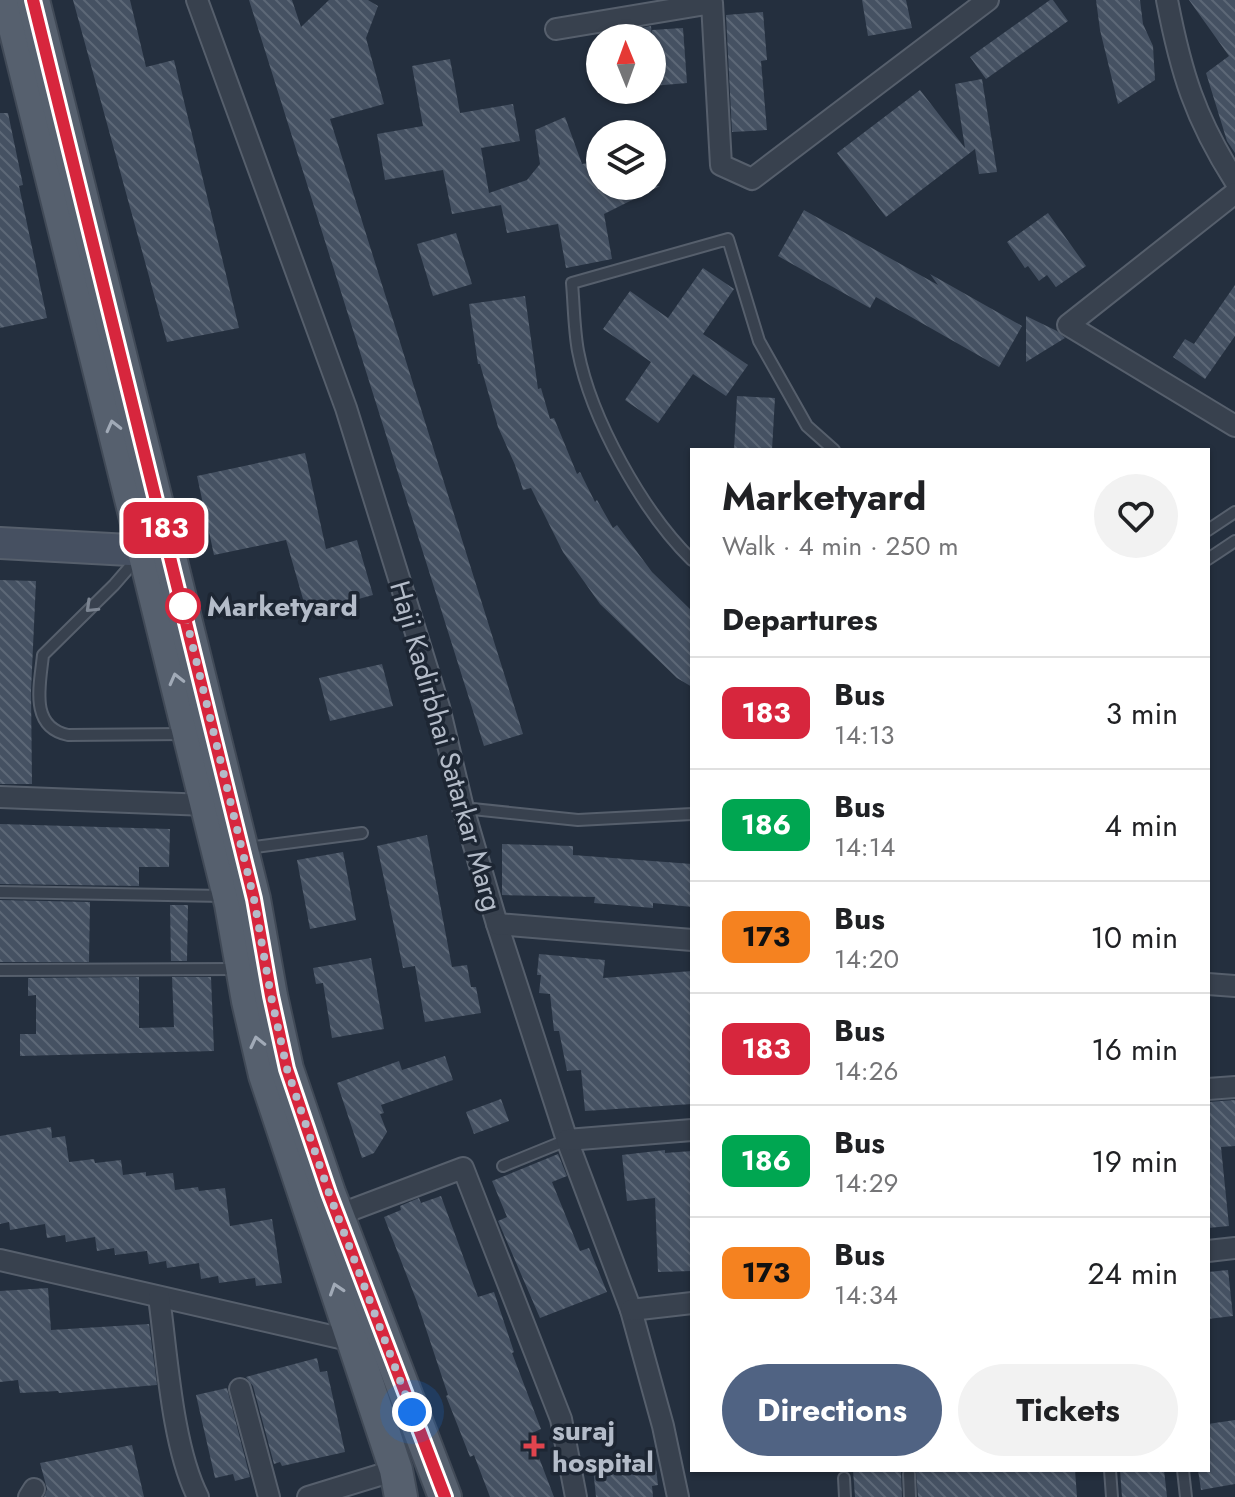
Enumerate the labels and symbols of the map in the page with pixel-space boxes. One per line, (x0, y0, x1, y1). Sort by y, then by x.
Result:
north arrow (586, 24, 666, 104)
one-way arrow (106, 420, 123, 434)
line badge: 183 (118, 502, 210, 554)
street label: Haji Kadirbhai Satarkar Marg (379, 576, 513, 916)
place label: Marketyard (207, 586, 358, 627)
marker: Marketyard (166, 589, 200, 623)
one-way arrow (85, 598, 100, 612)
one-way arrow (168, 672, 185, 686)
one-way arrow (249, 1035, 266, 1049)
one-way arrow (329, 1283, 345, 1297)
your location (392, 1392, 432, 1432)
place label: suraj hospital (552, 1410, 654, 1483)
marker: suraj hospital (523, 1435, 545, 1457)

